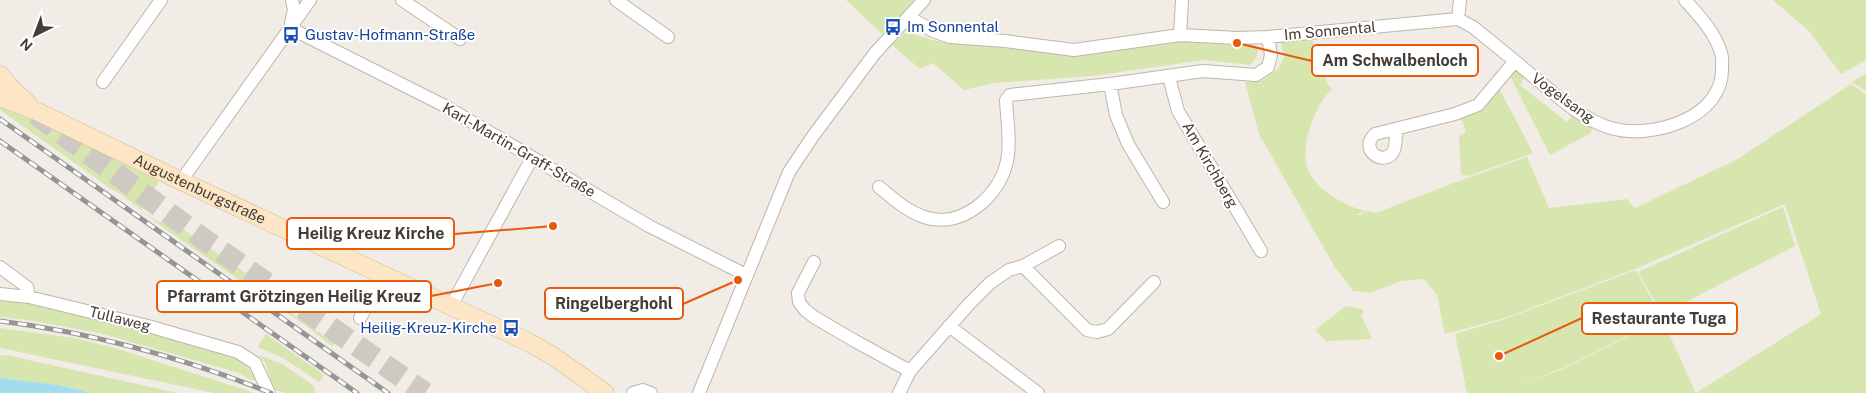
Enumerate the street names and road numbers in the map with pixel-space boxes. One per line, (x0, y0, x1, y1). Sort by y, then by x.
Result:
street label: Im Sonnental (1283, 18, 1377, 43)
street label: Vogelsang (1529, 69, 1598, 126)
street label: Karl-Martin-Graff-Straße (440, 99, 599, 200)
street label: Am Kirchberg (1179, 119, 1242, 211)
street label: Augustenburgstraße (131, 150, 269, 227)
street label: Tullaweg (87, 303, 153, 334)

